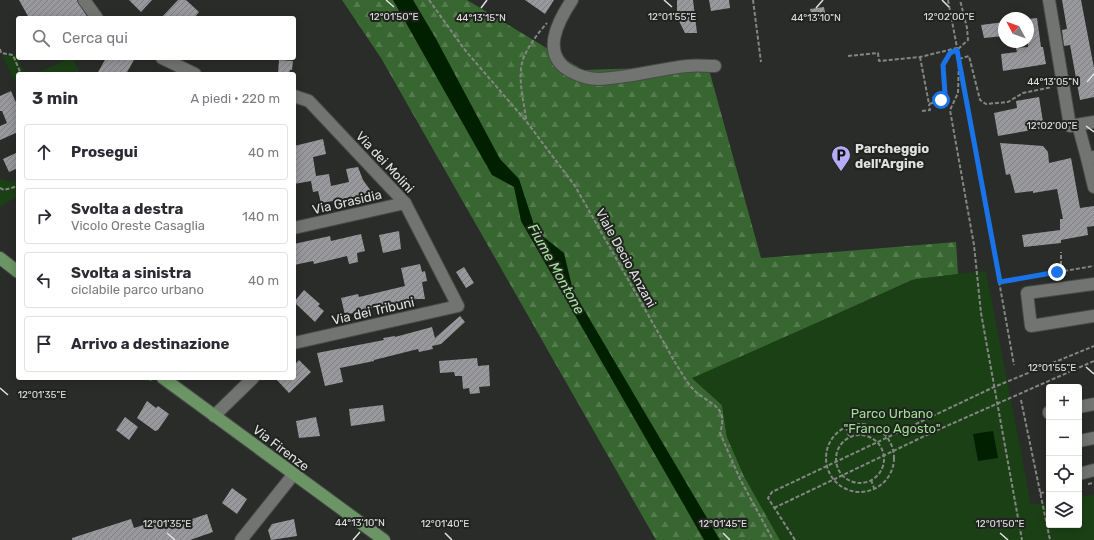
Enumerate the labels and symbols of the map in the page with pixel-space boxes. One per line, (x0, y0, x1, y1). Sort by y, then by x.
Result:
text: 12°01'50"E (370, 11, 418, 23)
text: 12°01'55"E (648, 11, 696, 23)
text: 12°02'00"E (924, 11, 974, 23)
text: 44°13'15"N (456, 12, 506, 24)
text: 44°13'10"N (791, 12, 841, 24)
north arrow (998, 12, 1034, 48)
text: 44°13'05"N (1027, 76, 1079, 88)
route start (932, 91, 950, 109)
text: 12°02'00"E (1027, 120, 1077, 132)
street label: Via dei Molini (353, 128, 417, 196)
place label: Parcheggio dell'Argine (855, 141, 929, 171)
parking icon: Parcheggio dell'Argine (830, 144, 852, 172)
street label: Via Grasidia (311, 187, 383, 217)
street label: Viale Decio Anzani (593, 206, 659, 310)
water label: Fiume Montone (524, 221, 588, 317)
route end (1048, 263, 1066, 281)
street label: Via dei Tribuni (330, 294, 416, 328)
text: 12°01'55"E (1028, 362, 1076, 374)
text: 12°01'35"E (18, 389, 66, 401)
park label: Parco Urbano "Franco Agosto" (843, 406, 941, 437)
street label: Via Firenze (250, 422, 312, 474)
text: 44°13'10"N (335, 517, 385, 529)
text: 12°01'35"E (143, 518, 191, 530)
text: 12°01'40"E (421, 518, 469, 530)
text: 12°01'45"E (699, 518, 747, 530)
text: 12°01'50"E (976, 518, 1024, 530)

